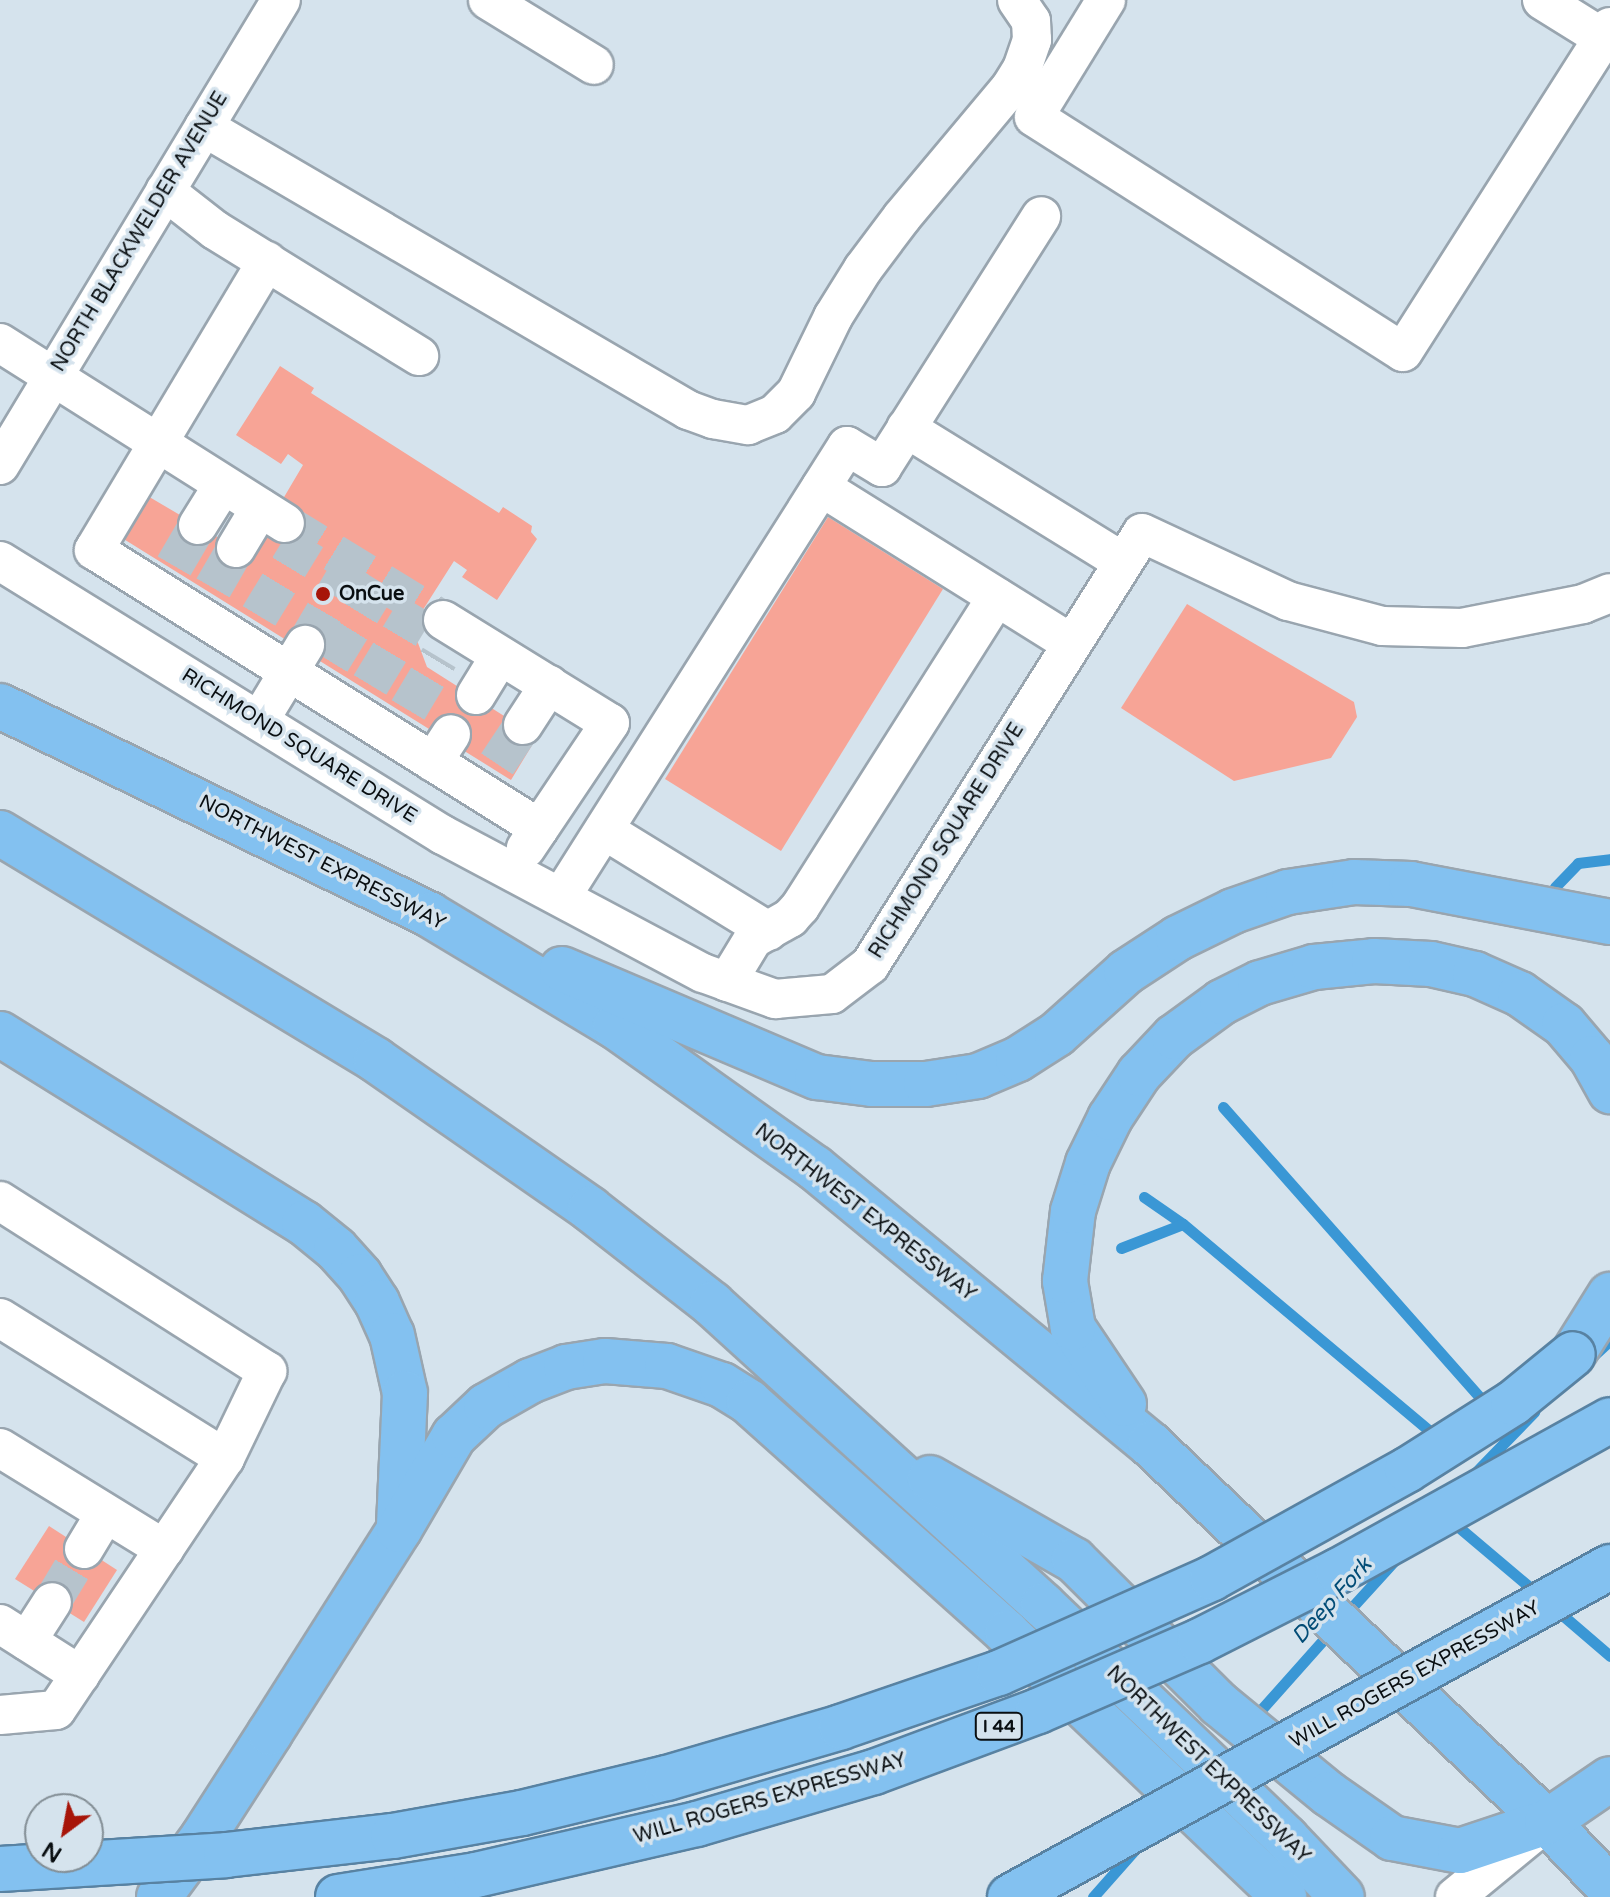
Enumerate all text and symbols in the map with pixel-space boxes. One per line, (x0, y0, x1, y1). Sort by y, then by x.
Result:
street label: NORTH BLACKWELDER AVENUE (47, 88, 233, 376)
place label: OnCue (339, 582, 404, 606)
marker: OnCue (314, 585, 332, 603)
street label: RICHMOND SQUARE DRIVE (177, 664, 421, 828)
street label: RICHMOND SQUARE DRIVE (865, 719, 1029, 963)
street label: NORTHWEST EXPRESSWAY (195, 790, 449, 936)
street label: NORTHWEST EXPRESSWAY (750, 1119, 980, 1307)
water label: Deep Fork (1286, 1552, 1378, 1650)
street label: WILL ROGERS EXPRESSWAY (1286, 1596, 1544, 1754)
street label: NORTHWEST EXPRESSWAY (1101, 1661, 1315, 1869)
road number: I 44 (973, 1712, 1025, 1740)
street label: WILL ROGERS EXPRESSWAY (631, 1749, 909, 1849)
north arrow (24, 1793, 104, 1873)
text: N (38, 1836, 67, 1867)

